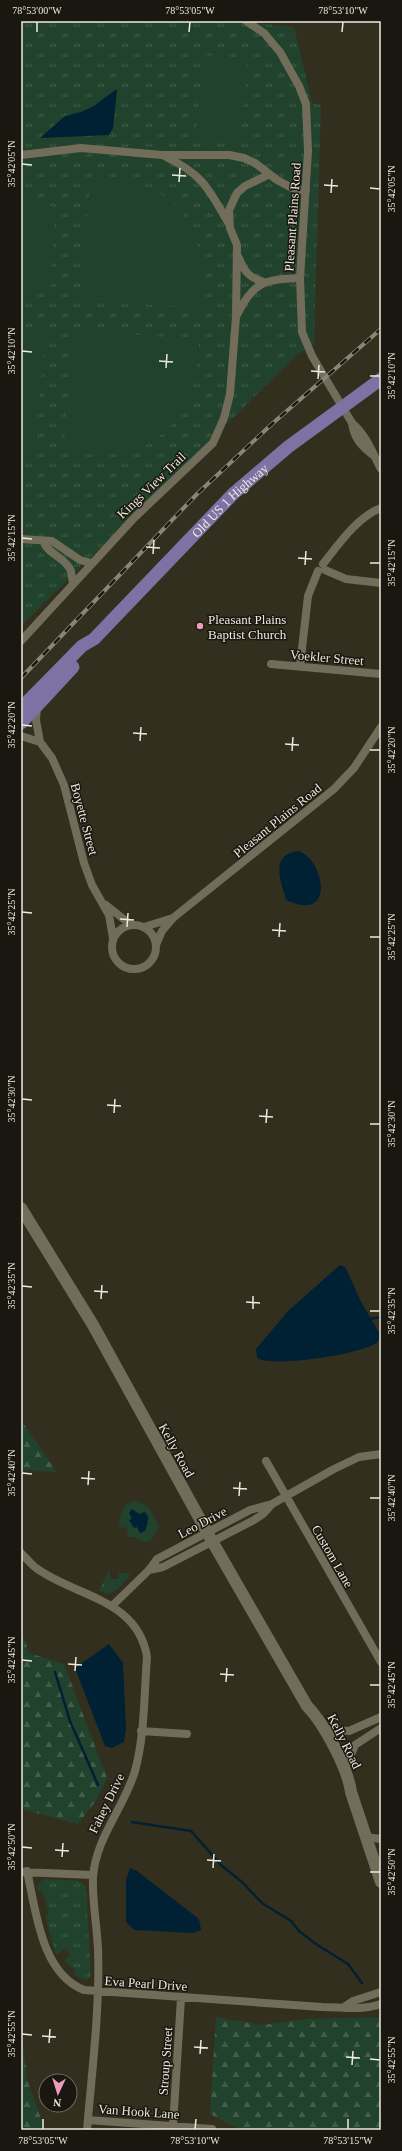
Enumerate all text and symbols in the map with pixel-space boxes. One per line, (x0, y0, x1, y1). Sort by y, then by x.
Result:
text: 78°53'00"W (12, 5, 62, 16)
text: 78°53'05"W (165, 5, 215, 16)
text: 78°53'10"W (318, 5, 368, 16)
text: 35°42'05"N (6, 140, 17, 188)
street label: Pleasant Plains Road (281, 162, 304, 272)
text: 35°42'05"N (386, 165, 397, 213)
text: 35°42'10"N (6, 327, 17, 375)
text: 35°42'10"N (386, 352, 397, 400)
street label: Kings View Trail (114, 449, 189, 522)
street label: Old US 1 Highway (189, 460, 272, 541)
text: 35°42'15"N (6, 514, 17, 562)
text: 35°42'15"N (386, 539, 397, 587)
place label: Pleasant Plains Baptist Church (208, 612, 287, 642)
marker: Pleasant Plains Baptist Church (195, 621, 205, 631)
street label: Voekler Street (290, 647, 365, 668)
text: 35°42'20"N (6, 701, 17, 749)
text: 35°42'20"N (386, 726, 397, 774)
street label: Pleasant Plains Road (230, 780, 325, 861)
street label: Boyette Street (68, 781, 101, 857)
text: 35°42'25"N (6, 888, 17, 936)
text: 35°42'25"N (386, 913, 397, 961)
text: 35°42'30"N (6, 1075, 17, 1123)
text: 35°42'30"N (386, 1100, 397, 1148)
text: 35°42'35"N (6, 1262, 17, 1310)
text: 35°42'35"N (386, 1287, 397, 1335)
street label: Kelly Road (156, 1421, 198, 1480)
text: 35°42'40"N (6, 1449, 17, 1497)
text: 35°42'40"N (386, 1474, 397, 1522)
street label: Leo Drive (175, 1503, 229, 1542)
street label: Custom Lane (309, 1522, 357, 1590)
text: 35°42'45"N (6, 1636, 17, 1684)
text: 35°42'45"N (386, 1661, 397, 1709)
street label: Kelly Road (324, 1711, 365, 1772)
street label: Fahey Drive (86, 1771, 127, 1836)
text: 35°42'50"N (6, 1823, 17, 1871)
text: 35°42'50"N (386, 1848, 397, 1896)
street label: Eva Pearl Drive (104, 1973, 188, 1994)
text: 35°42'55"N (6, 2010, 17, 2058)
street label: Stroup Street (156, 2026, 175, 2096)
text: 35°42'55"N (386, 2036, 397, 2084)
north arrow (38, 2073, 78, 2113)
text: N (53, 2097, 62, 2109)
street label: Van Hook Lane (98, 2101, 180, 2122)
text: 78°53'05"W (18, 2135, 68, 2146)
text: 78°53'10"W (170, 2135, 220, 2146)
text: 78°53'15"W (323, 2135, 373, 2146)

